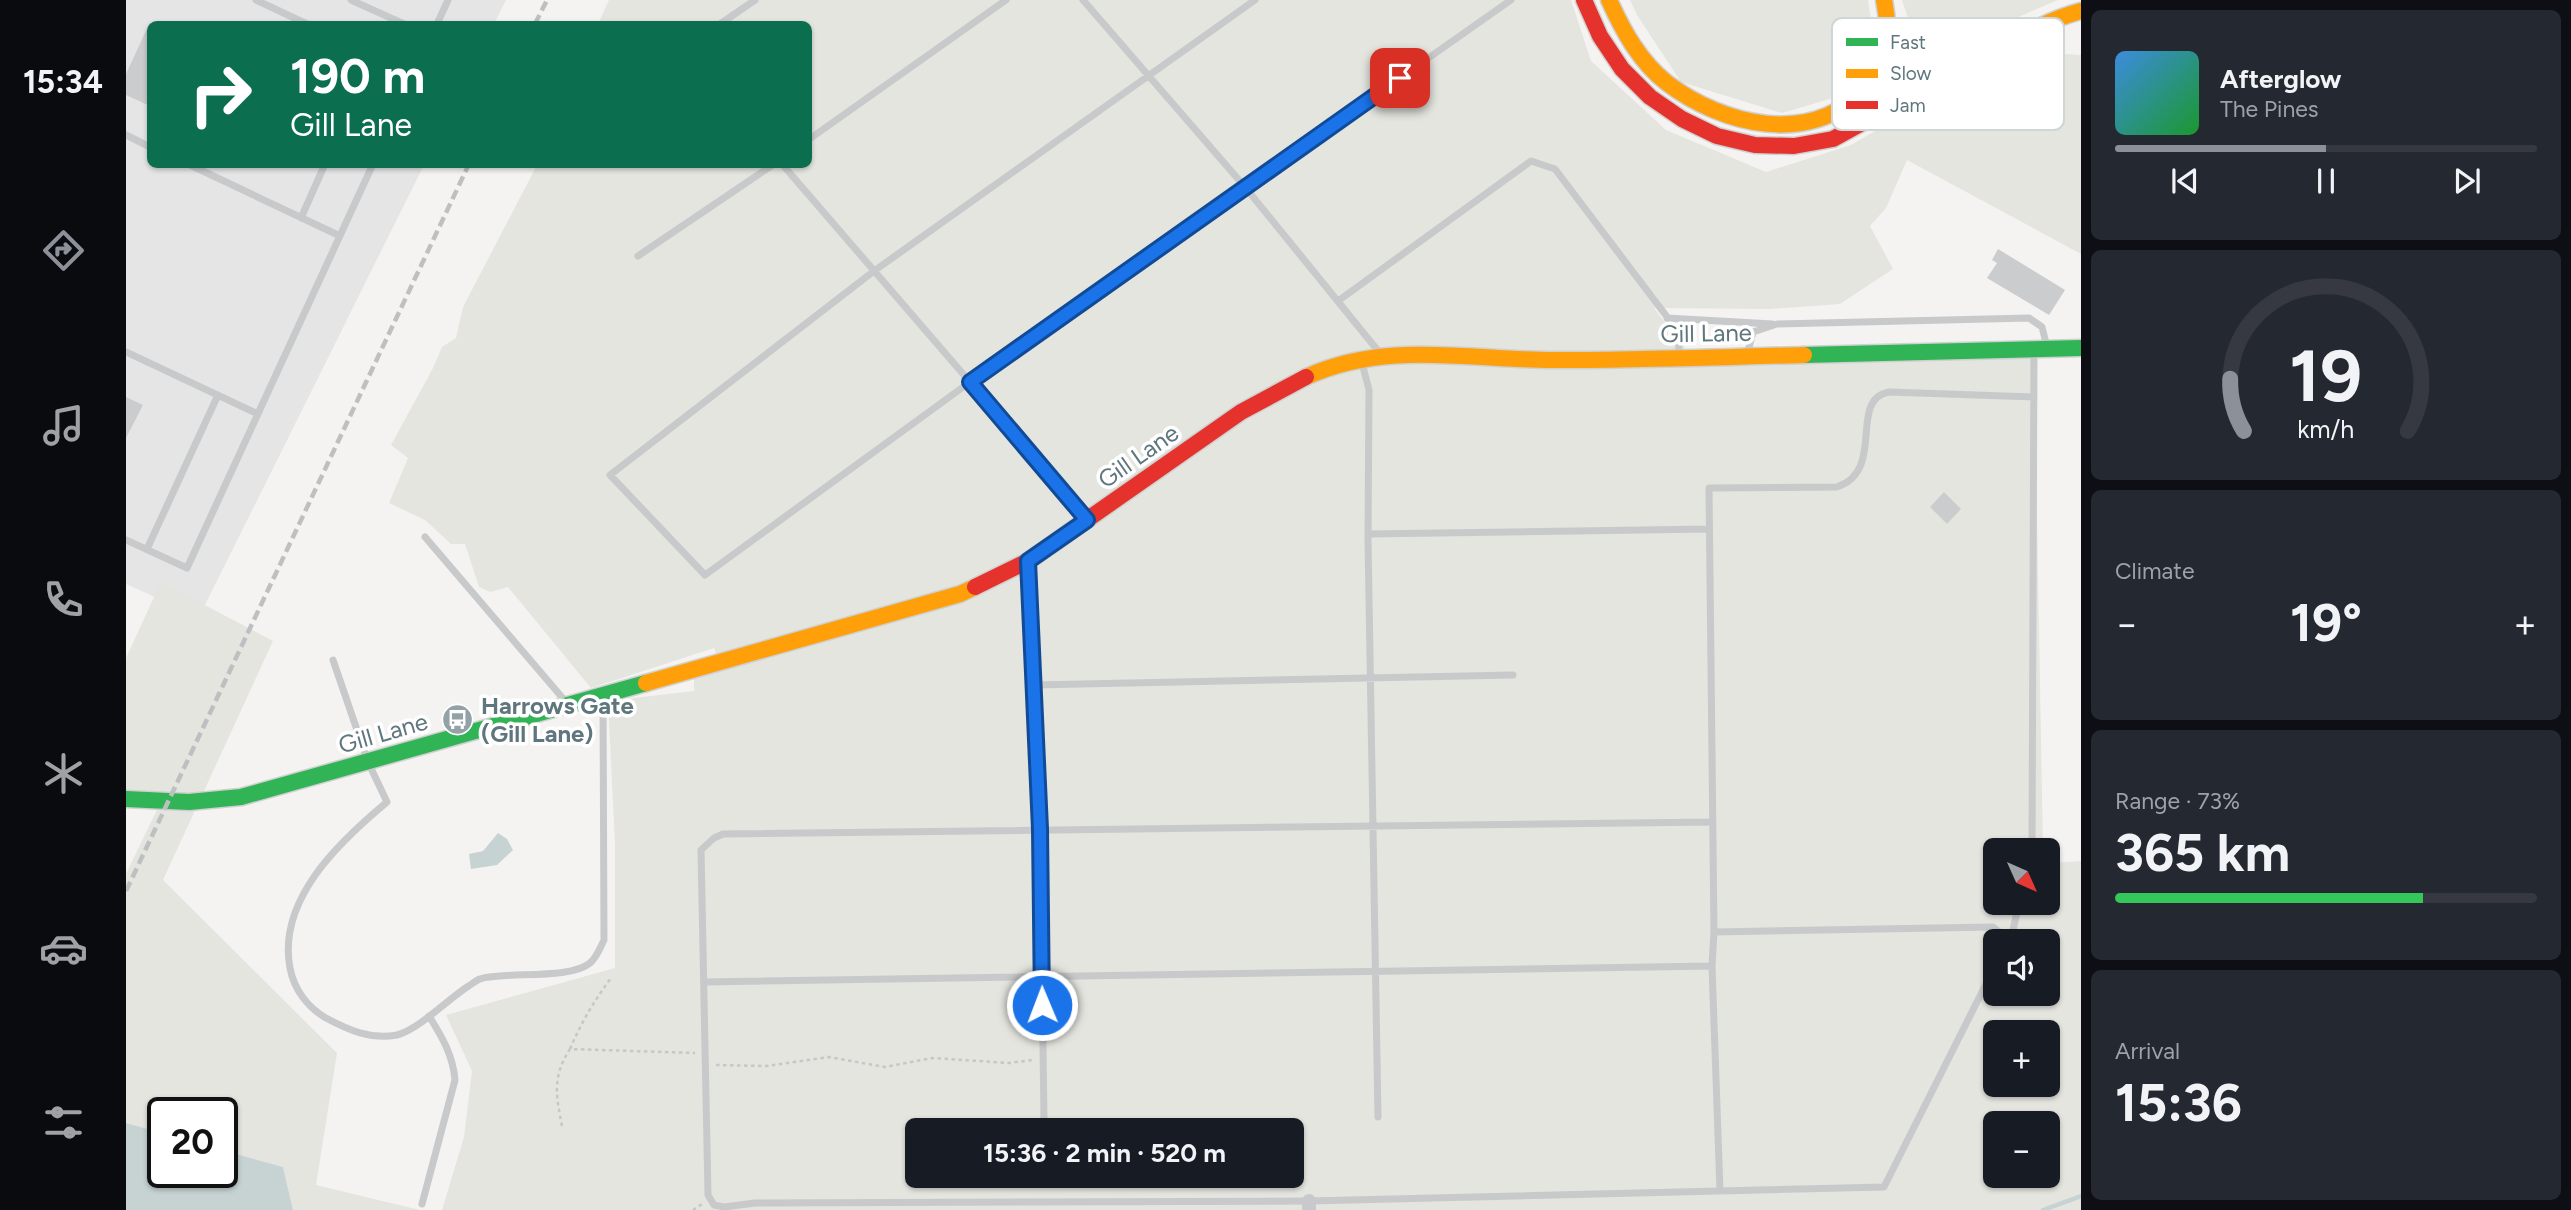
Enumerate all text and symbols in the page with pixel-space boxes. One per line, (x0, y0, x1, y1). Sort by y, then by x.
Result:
legend (1832, 18, 2064, 130)
text: Fast (1890, 31, 1926, 54)
text: 190 m (290, 46, 425, 105)
pin (1370, 48, 1430, 108)
icon: right (175, 49, 266, 140)
icon: arrive (1381, 59, 1419, 97)
text: Slow (1890, 62, 1932, 85)
text: 15:34 (23, 63, 103, 101)
text: Afterglow (2220, 63, 2342, 95)
text: Jam (1890, 94, 1926, 117)
text: The Pines (2220, 95, 2319, 123)
text: Gill Lane (290, 106, 412, 144)
icon: previous (2166, 162, 2204, 200)
icon: pause (2307, 162, 2345, 200)
icon: next (2448, 162, 2486, 200)
icon: directions (39, 226, 88, 275)
street label: Gill Lane (1660, 318, 1752, 348)
text: 19 (2290, 332, 2362, 419)
icon: music (39, 401, 88, 450)
text: km/h (2297, 414, 2355, 444)
street label: Gill Lane (1092, 418, 1184, 494)
text: Climate (2115, 557, 2194, 585)
icon: phone (39, 575, 88, 624)
text: 19° (2290, 592, 2362, 654)
text: − (2115, 601, 2139, 647)
text: + (2513, 601, 2537, 647)
place label: Harrows Gate (Gill Lane) (481, 691, 634, 748)
bus stop icon: Harrows Gate (Gill Lane) (441, 702, 475, 736)
street label: Gill Lane (335, 706, 431, 760)
icon: climate (39, 749, 88, 798)
text: Range · 73% (2115, 787, 2240, 815)
text: 365 km (2115, 822, 2290, 884)
north arrow (1983, 838, 2060, 915)
map controls (1983, 838, 2060, 1188)
icon: car (39, 924, 88, 973)
button: sound (1983, 929, 2060, 1006)
position arrow (1005, 968, 1079, 1042)
button: + (1983, 1020, 2060, 1097)
text: Arrival (2115, 1037, 2180, 1065)
text: 15:36 (2115, 1072, 2242, 1134)
speed limit sign: 20 (147, 1097, 238, 1188)
icon: filters (39, 1098, 88, 1147)
button: − (1983, 1111, 2060, 1188)
text: 15:36 · 2 min · 520 m (983, 1137, 1226, 1169)

